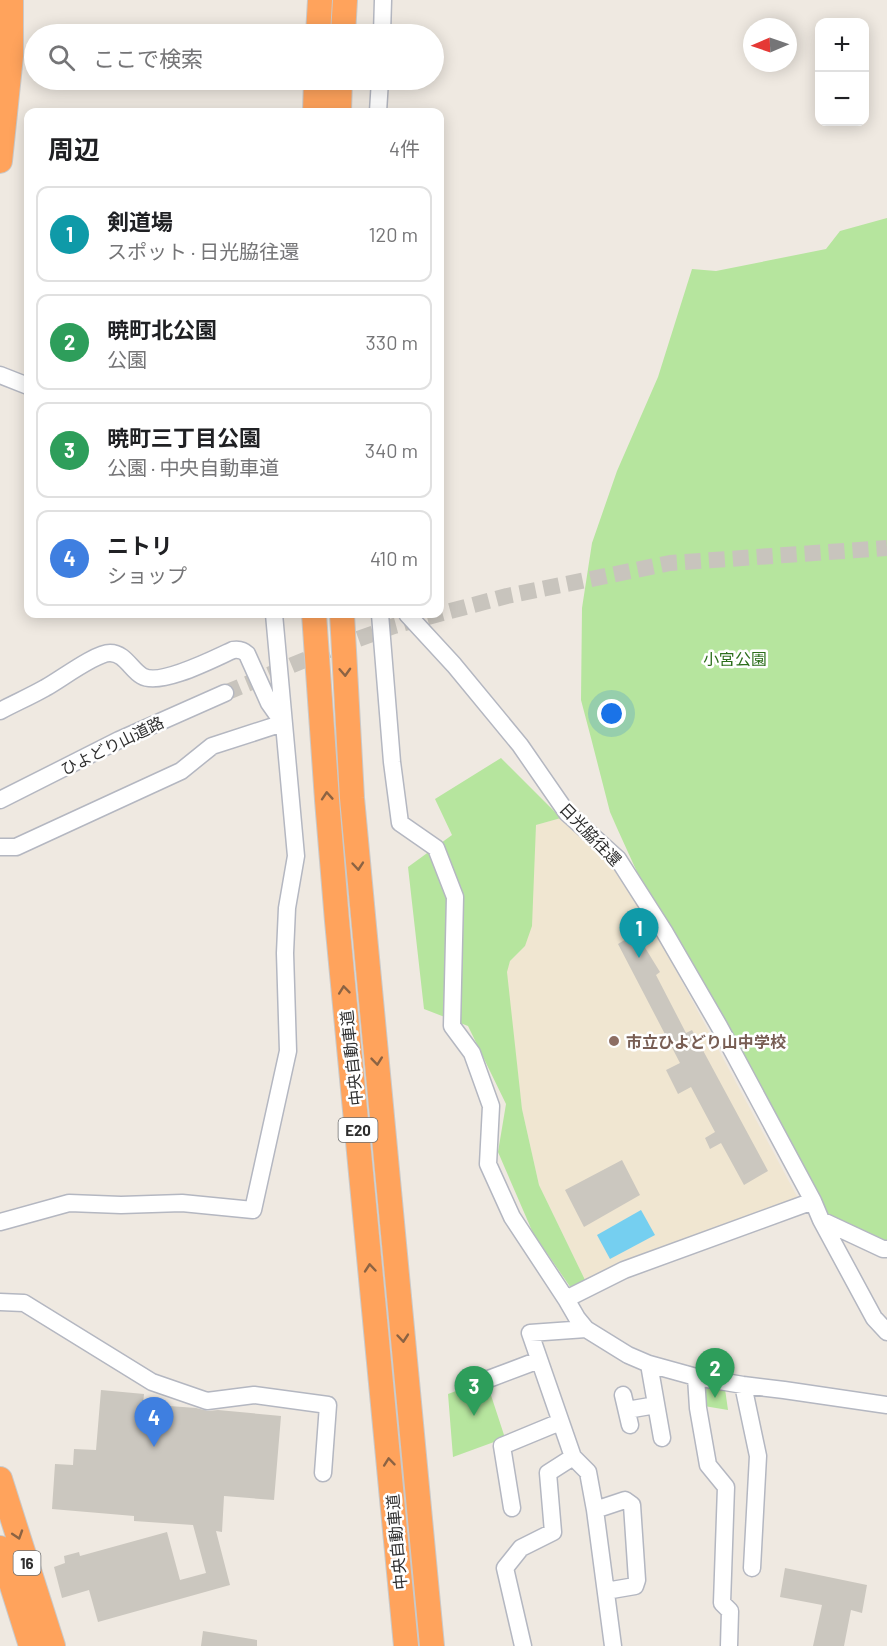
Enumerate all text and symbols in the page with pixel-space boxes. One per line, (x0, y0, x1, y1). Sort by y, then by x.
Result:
north arrow (743, 18, 797, 72)
map controls (815, 18, 869, 126)
button: + (815, 18, 869, 72)
search box (24, 24, 444, 90)
icon: search (45, 41, 78, 74)
text: ここで検索 (93, 45, 203, 71)
button: − (815, 72, 869, 126)
text: 周辺 (48, 133, 100, 164)
text: 4件 (389, 136, 420, 160)
text: 剣道場 (107, 208, 173, 234)
text: 1 (66, 222, 73, 246)
text: 120 m (368, 222, 418, 246)
text: スポット · 日光脇往還 (107, 239, 299, 263)
text: 暁町北公園 (107, 316, 217, 342)
text: 2 (64, 330, 75, 354)
text: 330 m (366, 330, 418, 354)
text: 公園 (107, 347, 147, 371)
text: 暁町三丁目公園 (107, 424, 261, 450)
text: 3 (64, 438, 75, 462)
text: 340 m (365, 438, 418, 462)
text: 公園 · 中央自動車道 (107, 455, 279, 479)
text: ニトリ (107, 532, 173, 558)
text: 4 (63, 546, 76, 570)
text: 410 m (370, 546, 418, 570)
text: ショップ (107, 563, 187, 587)
park label: 小宮公園 (703, 649, 767, 668)
one-way arrow (338, 667, 351, 676)
your location (597, 699, 626, 728)
street label: ひよどり山道路 (57, 712, 167, 778)
one-way arrow (320, 792, 333, 801)
street label: 日光脇往還 (556, 799, 626, 869)
one-way arrow (352, 862, 365, 871)
pin: 1 (620, 908, 658, 958)
one-way arrow (338, 986, 351, 995)
street label: 中央自動車道 (337, 1009, 365, 1107)
place label: 市立ひよどり山中学校 (626, 1032, 786, 1051)
marker: 市立ひよどり山中学校 (607, 1034, 621, 1048)
one-way arrow (370, 1056, 383, 1065)
road number: E20 (338, 1118, 378, 1142)
one-way arrow (364, 1264, 377, 1273)
one-way arrow (396, 1334, 409, 1343)
pin: 2 (696, 1348, 734, 1398)
pin: 3 (454, 1366, 494, 1416)
pin: 4 (134, 1398, 174, 1447)
one-way arrow (383, 1458, 396, 1467)
street label: 中央自動車道 (382, 1493, 410, 1591)
one-way arrow (11, 1529, 23, 1540)
road number: 16 (14, 1551, 40, 1575)

